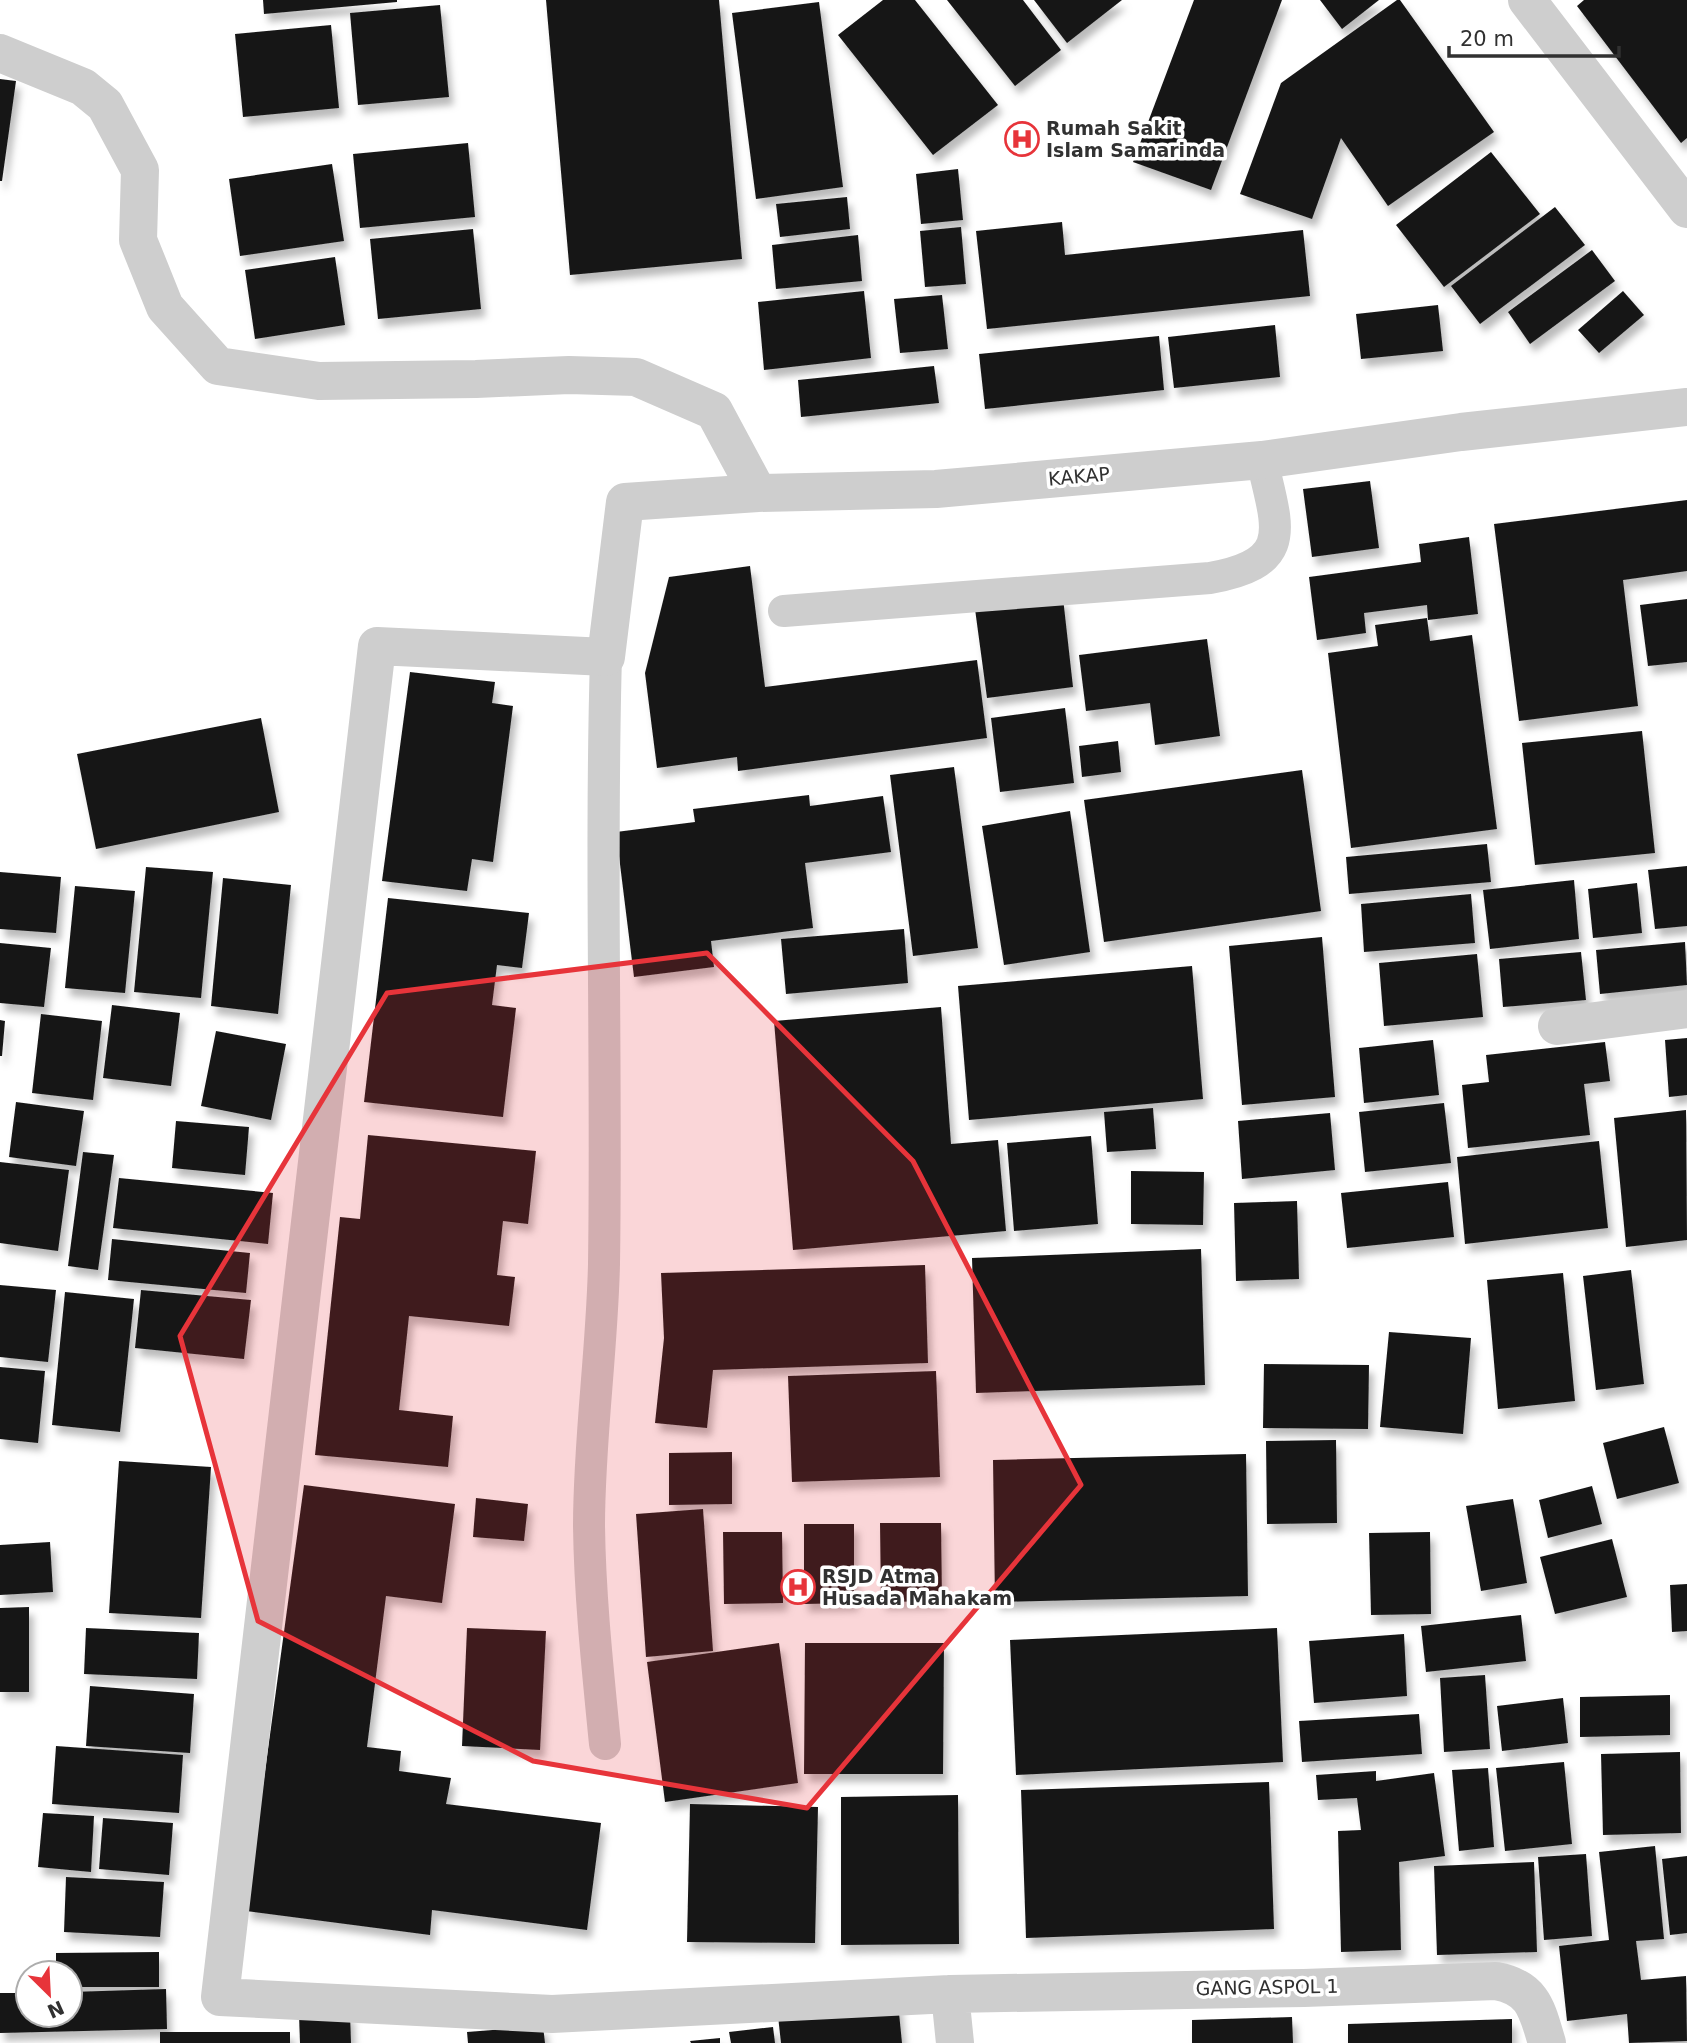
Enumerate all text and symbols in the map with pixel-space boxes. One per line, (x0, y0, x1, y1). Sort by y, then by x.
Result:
scale bar (1449, 14, 1619, 58)
text: 20 m (1460, 27, 1514, 51)
place label: Rumah Sakit Islam Samarinda (1046, 117, 1225, 161)
hospital icon: Rumah Sakit Islam Samarinda (1003, 120, 1041, 158)
street label: KAKAP (1047, 462, 1111, 490)
place label: RSJD Atma Husada Mahakam (822, 1565, 1012, 1609)
hospital icon: RSJD Atma Husada Mahakam (779, 1568, 817, 1606)
north arrow (14, 1959, 84, 2029)
street label: GANG ASPOL 1 (1195, 1975, 1339, 1999)
text: N (44, 1996, 68, 2023)

